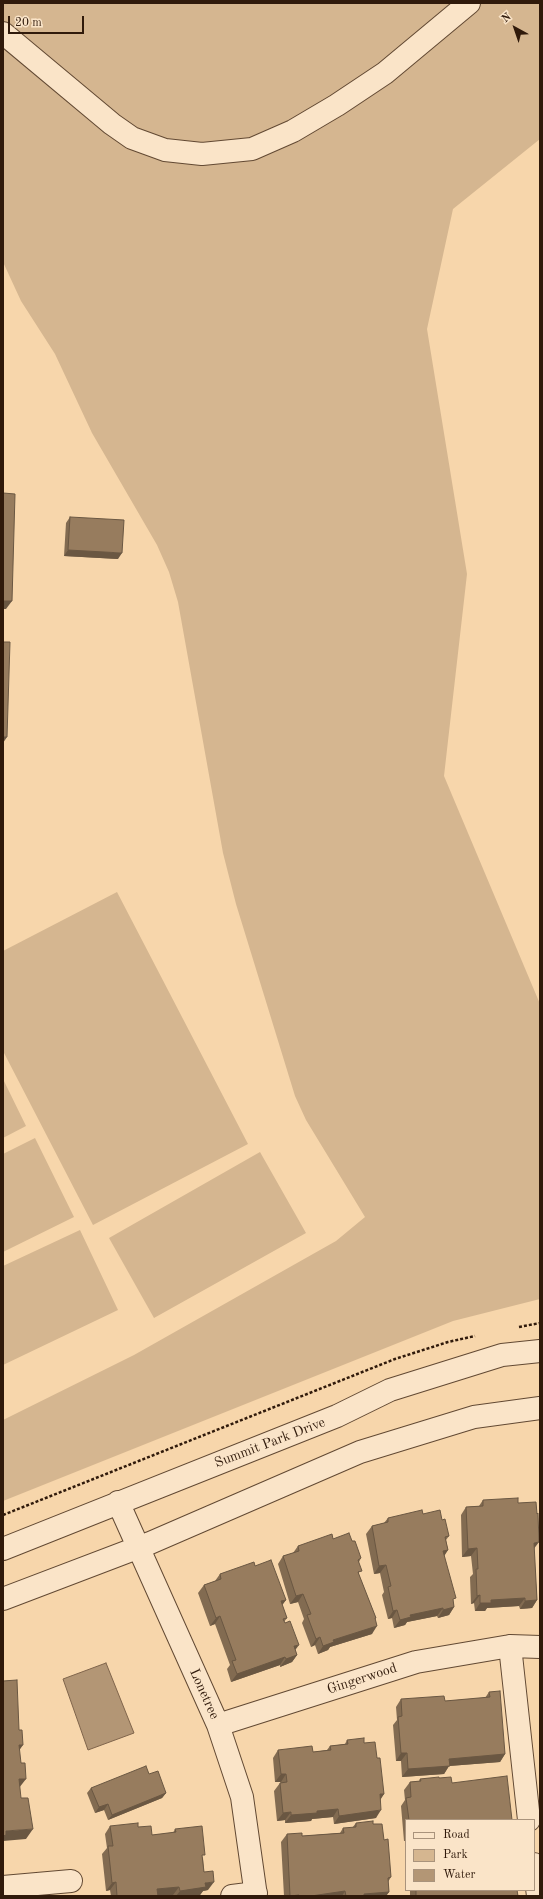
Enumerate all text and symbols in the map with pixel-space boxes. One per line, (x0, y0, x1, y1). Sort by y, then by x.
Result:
scale bar (10, 8, 86, 34)
north arrow (495, 8, 535, 48)
text: N (500, 12, 514, 25)
text: 20 m (15, 17, 42, 29)
street label: Summit Park Drive (212, 1414, 328, 1472)
street label: Gingerwood (325, 1660, 399, 1698)
street label: Lonetree (185, 1666, 223, 1722)
legend (405, 1819, 535, 1891)
text: Road (443, 1829, 470, 1841)
text: Park (443, 1849, 468, 1861)
text: Water (443, 1869, 475, 1881)

